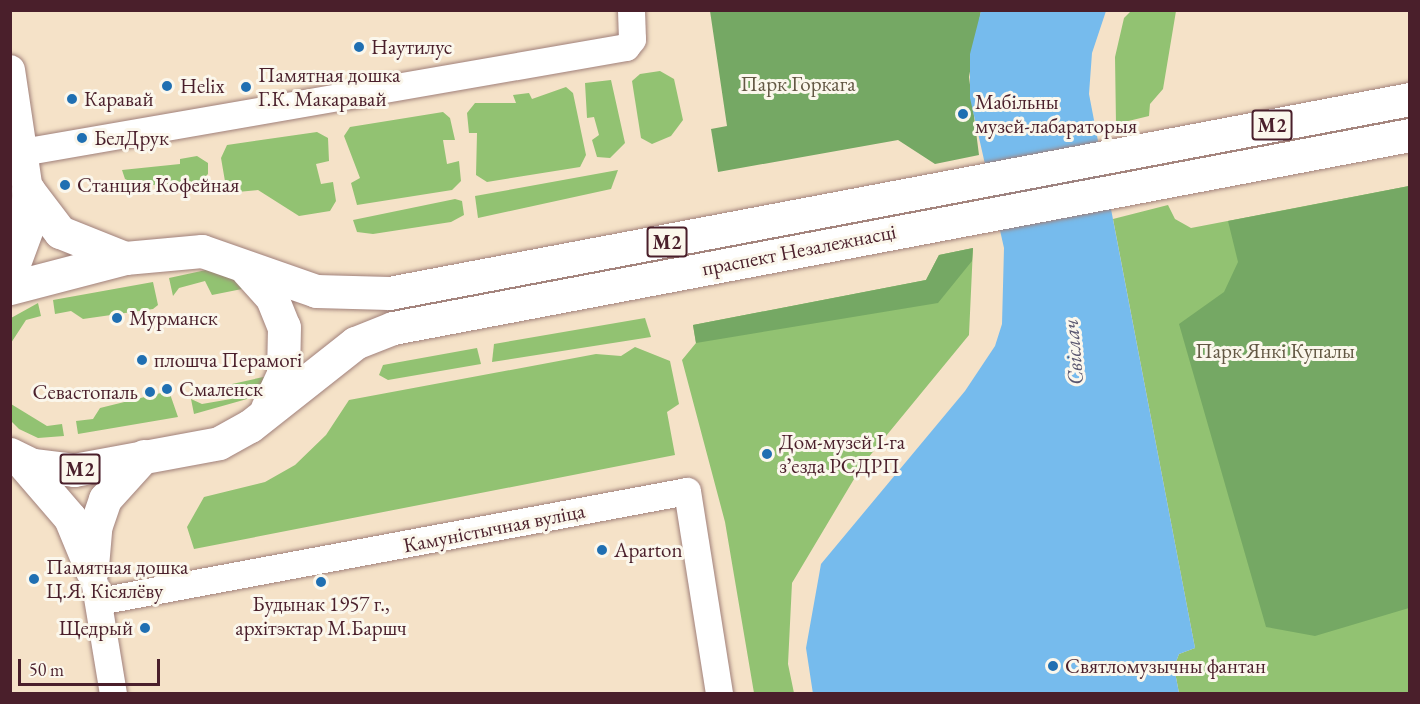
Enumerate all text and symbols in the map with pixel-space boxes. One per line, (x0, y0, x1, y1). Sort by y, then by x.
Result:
place label: Наутилус (371, 34, 452, 60)
marker: Наутилус (352, 40, 366, 54)
place label: Памятная дошка Г.К. Макаравай (258, 62, 400, 112)
park label: Парк Горкага (740, 71, 856, 97)
place label: Helix (180, 73, 224, 99)
marker: Helix (158, 77, 176, 95)
marker: Памятная дошка Г.К. Макаравай (239, 80, 253, 94)
place label: Каравай (84, 86, 153, 112)
place label: Мабільны музей-лабараторыя (975, 89, 1137, 139)
marker: Каравай (65, 92, 79, 106)
marker: Мабільны музей-лабараторыя (956, 107, 970, 121)
road number: М2 (1251, 108, 1293, 142)
place label: БелДрук (94, 125, 169, 151)
marker: БелДрук (75, 131, 89, 145)
place label: Станция Кофейная (77, 172, 239, 198)
marker: Станция Кофейная (58, 178, 72, 192)
street label: праспект Незалежнасці (700, 219, 898, 281)
road number: М2 (646, 225, 688, 259)
place label: Мурманск (129, 305, 218, 331)
marker: Мурманск (110, 311, 124, 325)
water label: Свіслач (1057, 318, 1089, 386)
park label: Парк Янкі Купалы (1195, 338, 1355, 364)
place label: плошча Перамогі (154, 347, 302, 373)
marker: плошча Перамогі (135, 353, 149, 367)
place label: Смаленск (179, 376, 263, 402)
place label: Севастопаль (33, 379, 138, 405)
marker: Смаленск (160, 382, 174, 396)
marker: Севастопаль (143, 385, 157, 399)
place label: Дом-музей I-га зʼезда РСДРП (779, 429, 905, 479)
marker: Дом-музей I-га зʼезда РСДРП (760, 447, 774, 461)
road number: М2 (59, 452, 101, 486)
street label: Камуністычная вуліца (401, 498, 587, 558)
place label: Aparton (614, 537, 682, 563)
marker: Aparton (595, 543, 609, 557)
place label: Памятная дошка Ц.Я. Кісялёву (46, 554, 188, 604)
marker: Памятная дошка Ц.Я. Кісялёву (27, 572, 41, 586)
marker: Будынак 1957 г., архітэктар М.Баршч (314, 575, 328, 589)
place label: Будынак 1957 г., архітэктар М.Баршч (235, 591, 407, 641)
place label: Щедрый (59, 615, 133, 641)
marker: Щедрый (138, 621, 152, 635)
scale bar (21, 647, 164, 685)
place label: Святломузычны фантан (1065, 653, 1266, 679)
text: 50 m (29, 658, 64, 681)
marker: Святломузычны фантан (1046, 659, 1060, 673)

